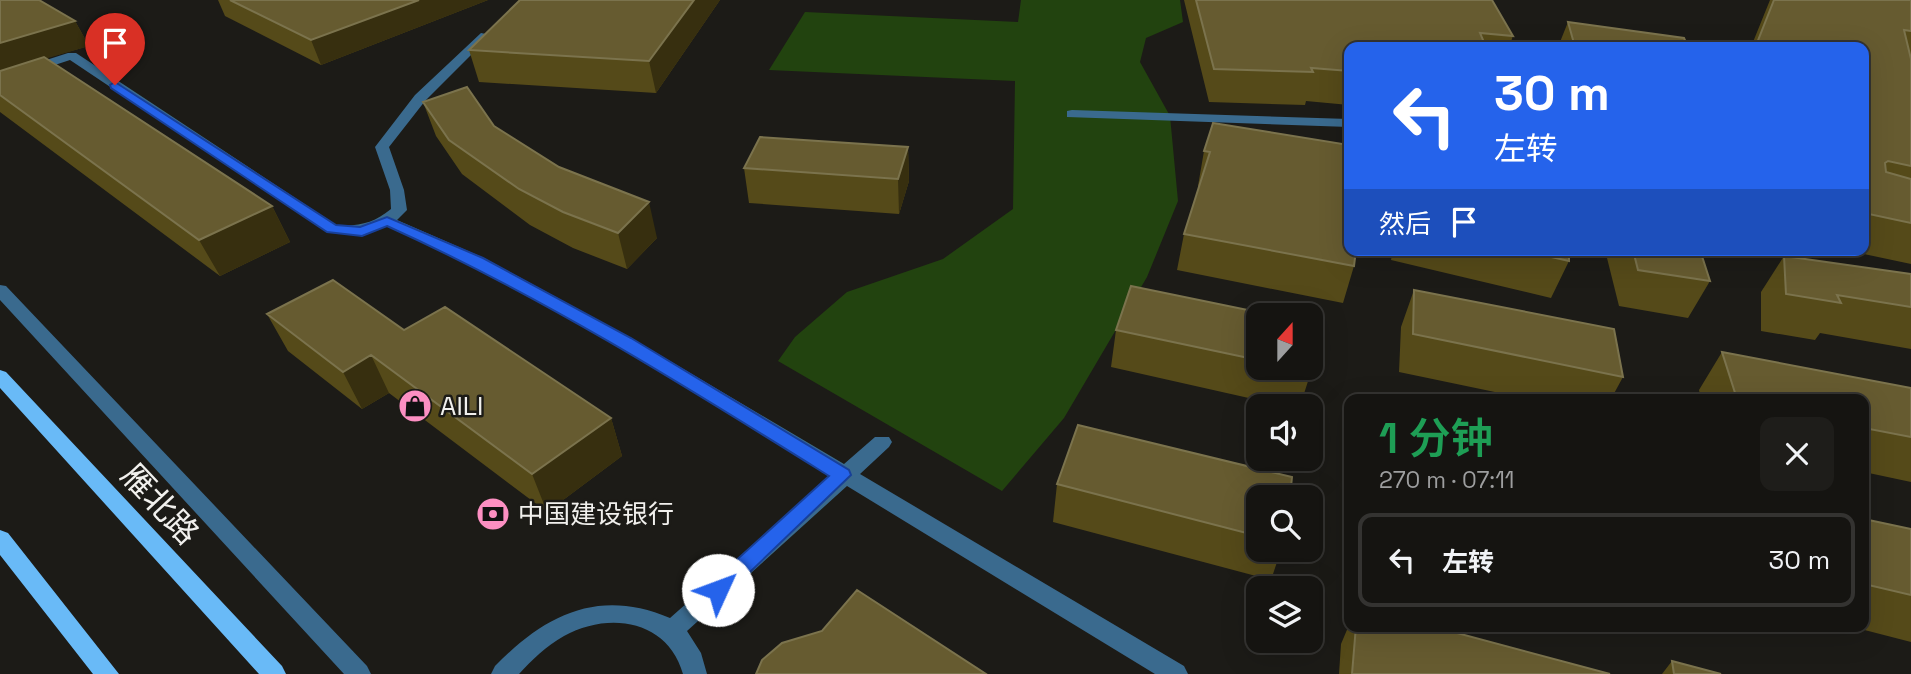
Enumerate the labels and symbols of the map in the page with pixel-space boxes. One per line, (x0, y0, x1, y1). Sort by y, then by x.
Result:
pin (85, 13, 145, 85)
north arrow (1246, 303, 1323, 380)
shop icon: AILI (396, 387, 434, 425)
place label: AILI (440, 389, 483, 423)
street label: 雁北路 (113, 455, 207, 553)
bank icon: 中国建设银行 (474, 495, 512, 533)
place label: 中国建设银行 (518, 497, 674, 531)
position arrow (681, 553, 755, 627)

